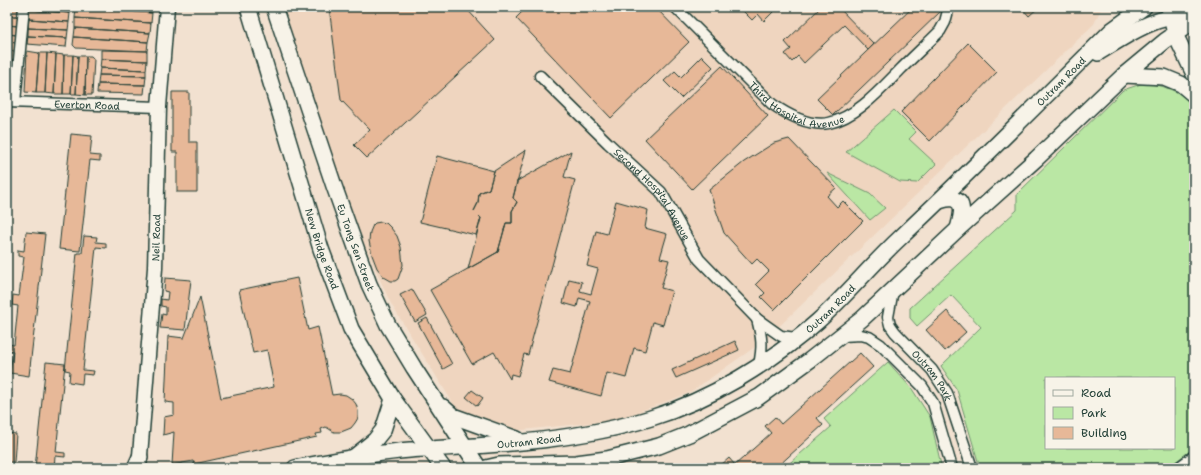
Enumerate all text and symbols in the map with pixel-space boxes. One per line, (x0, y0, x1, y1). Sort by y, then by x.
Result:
street label: Outram Road (1034, 54, 1089, 109)
street label: Third Hospital Avenue (746, 79, 847, 131)
street label: Everton Road (54, 98, 121, 113)
street label: Second Hospital Avenue (611, 146, 693, 243)
street label: Eu Tong Sen Street (334, 202, 377, 293)
street label: New Bridge Road (302, 207, 342, 292)
street label: Neil Road (149, 213, 163, 262)
street label: Outram Road (803, 281, 859, 336)
street label: Outram Park (909, 347, 955, 403)
legend (1045, 377, 1175, 449)
text: Road (1081, 385, 1112, 401)
text: Park (1081, 405, 1107, 421)
text: Building (1081, 425, 1127, 441)
street label: Outram Road (497, 431, 563, 451)

